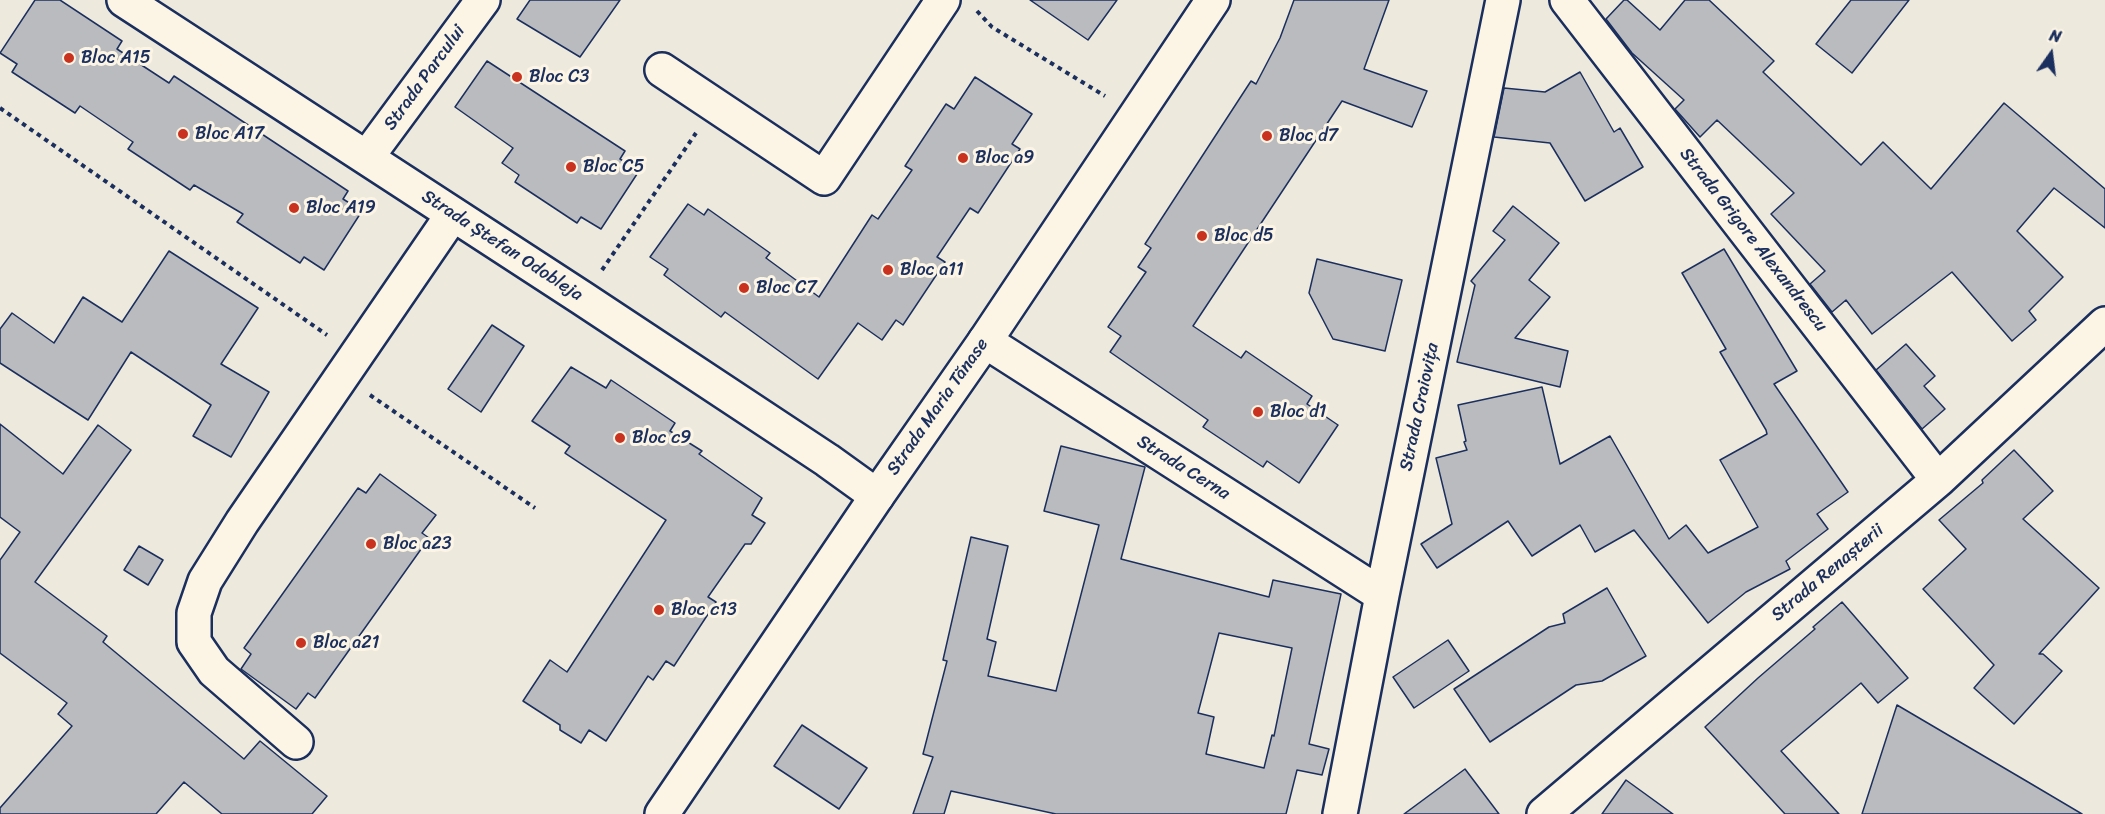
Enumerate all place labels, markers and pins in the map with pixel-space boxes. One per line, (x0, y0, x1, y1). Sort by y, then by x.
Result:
place label: Bloc A15 (81, 47, 151, 69)
marker: Bloc A15 (62, 51, 76, 65)
place label: Bloc C3 (529, 66, 589, 88)
marker: Bloc C3 (510, 70, 524, 84)
place label: Bloc A17 (195, 123, 264, 145)
place label: Bloc d7 (1279, 125, 1338, 147)
marker: Bloc A17 (176, 127, 190, 141)
marker: Bloc d7 (1260, 129, 1274, 143)
place label: Bloc a9 (975, 147, 1034, 169)
marker: Bloc a9 (956, 151, 970, 165)
place label: Bloc C5 (583, 156, 645, 178)
marker: Bloc C5 (564, 160, 578, 174)
place label: Bloc A19 (306, 197, 376, 219)
marker: Bloc A19 (287, 201, 301, 215)
place label: Bloc d5 (1214, 225, 1274, 247)
marker: Bloc d5 (1195, 229, 1209, 243)
place label: Bloc a11 (900, 259, 964, 281)
marker: Bloc a11 (881, 263, 895, 277)
place label: Bloc C7 (756, 277, 817, 299)
marker: Bloc C7 (737, 281, 751, 295)
place label: Bloc d1 (1270, 401, 1327, 423)
marker: Bloc d1 (1251, 405, 1265, 419)
place label: Bloc c9 (632, 427, 691, 449)
marker: Bloc c9 (613, 431, 627, 445)
place label: Bloc a23 (383, 533, 452, 555)
marker: Bloc a23 (364, 537, 378, 551)
place label: Bloc c13 (671, 599, 737, 621)
marker: Bloc c13 (652, 603, 666, 617)
place label: Bloc a21 (313, 632, 379, 654)
marker: Bloc a21 (294, 636, 308, 650)

